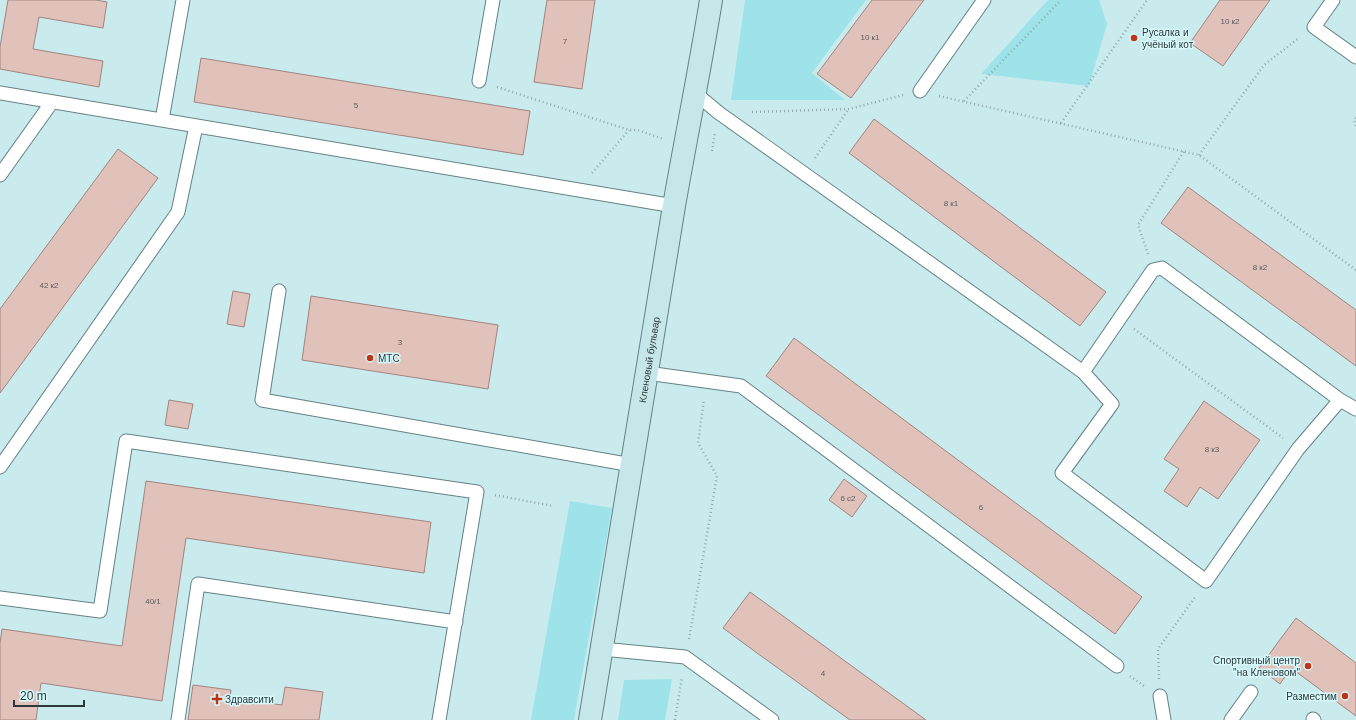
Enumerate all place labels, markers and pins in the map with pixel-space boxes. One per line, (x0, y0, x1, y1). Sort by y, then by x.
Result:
place label: Русалка и учёный кот (1142, 27, 1194, 50)
marker: Русалка и учёный кот (1129, 33, 1139, 43)
marker: МТС (365, 353, 375, 363)
place label: МТС (378, 353, 400, 364)
place label: Спортивный центр "на Кленовом" (1213, 655, 1300, 678)
marker: Спортивный центр "на Кленовом" (1303, 661, 1313, 671)
place label: Разместим (1286, 691, 1337, 702)
marker: Разместим (1340, 691, 1350, 701)
marker: Здравсити (212, 694, 222, 704)
place label: Здравсити (225, 694, 274, 705)

